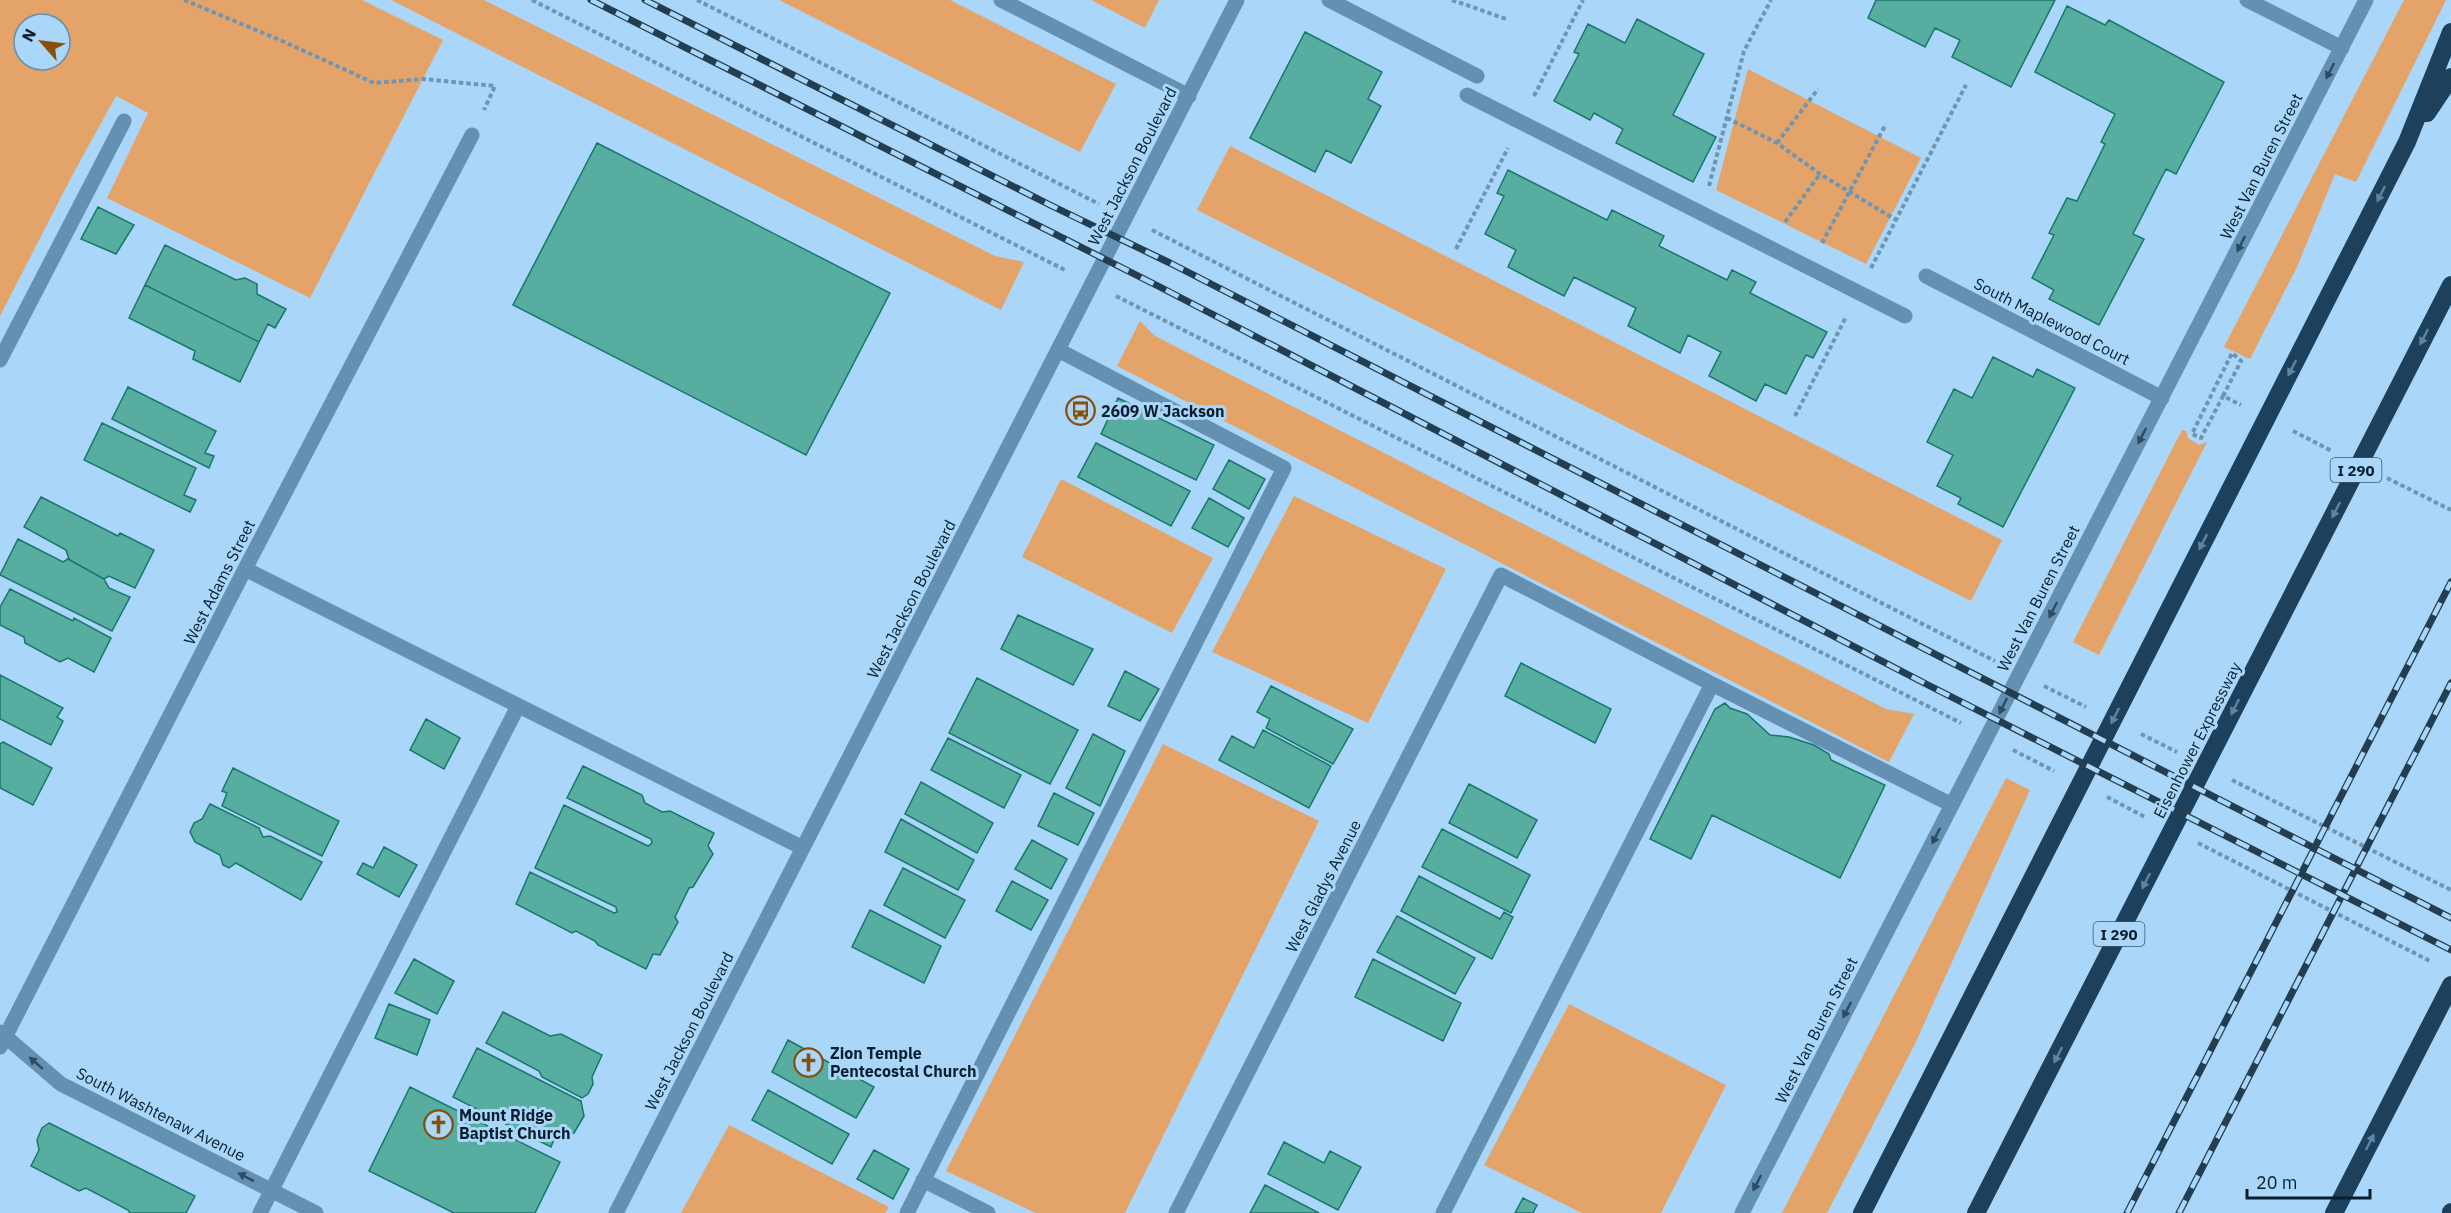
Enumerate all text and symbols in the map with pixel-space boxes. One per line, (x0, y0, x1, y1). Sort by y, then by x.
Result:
north arrow (12, 12, 72, 72)
text: N (17, 25, 40, 45)
one-way arrow (2325, 62, 2335, 79)
street label: West Jackson Boulevard (1083, 83, 1181, 249)
street label: West Van Buren Street (2215, 90, 2307, 242)
one-way arrow (2376, 186, 2385, 203)
one-way arrow (2236, 236, 2246, 253)
street label: South Maplewood Court (1971, 273, 2133, 369)
one-way arrow (2420, 328, 2429, 345)
one-way arrow (2287, 360, 2297, 377)
bus stop icon: 2609 W Jackson (1064, 395, 1096, 427)
place label: 2609 W Jackson (1101, 401, 1225, 421)
one-way arrow (2137, 428, 2147, 445)
road number: I 290 (2330, 458, 2382, 482)
one-way arrow (2331, 502, 2341, 519)
street label: West Adams Street (179, 516, 259, 648)
street label: West Jackson Boulevard (862, 516, 960, 682)
street label: West Van Buren Street (1992, 522, 2084, 674)
one-way arrow (2199, 533, 2208, 550)
one-way arrow (2048, 601, 2058, 618)
street label: Eisenhower Expressway (2149, 658, 2245, 822)
one-way arrow (1998, 698, 2008, 715)
one-way arrow (2230, 699, 2240, 716)
one-way arrow (2110, 707, 2120, 724)
street label: West Gladys Avenue (1281, 816, 1365, 956)
one-way arrow (1931, 828, 1941, 845)
one-way arrow (2142, 872, 2152, 890)
road number: I 290 (2094, 922, 2144, 946)
street label: West Jackson Boulevard (640, 948, 738, 1114)
street label: West Van Buren Street (1770, 954, 1862, 1106)
one-way arrow (1842, 1001, 1851, 1018)
place label: Zion Temple Pentecostal Church (830, 1043, 976, 1081)
church icon: Zion Temple Pentecostal Church (793, 1046, 825, 1078)
one-way arrow (2053, 1046, 2062, 1063)
one-way arrow (28, 1056, 44, 1069)
street label: South Washtenaw Avenue (73, 1063, 249, 1165)
place label: Mount Ridge Baptist Church (459, 1105, 571, 1143)
church icon: Mount Ridge Baptist Church (422, 1108, 454, 1140)
one-way arrow (2366, 1134, 2375, 1151)
scale bar (2247, 1162, 2370, 1200)
text: 20 m (2256, 1171, 2298, 1194)
one-way arrow (237, 1172, 254, 1182)
one-way arrow (1752, 1175, 1762, 1192)

